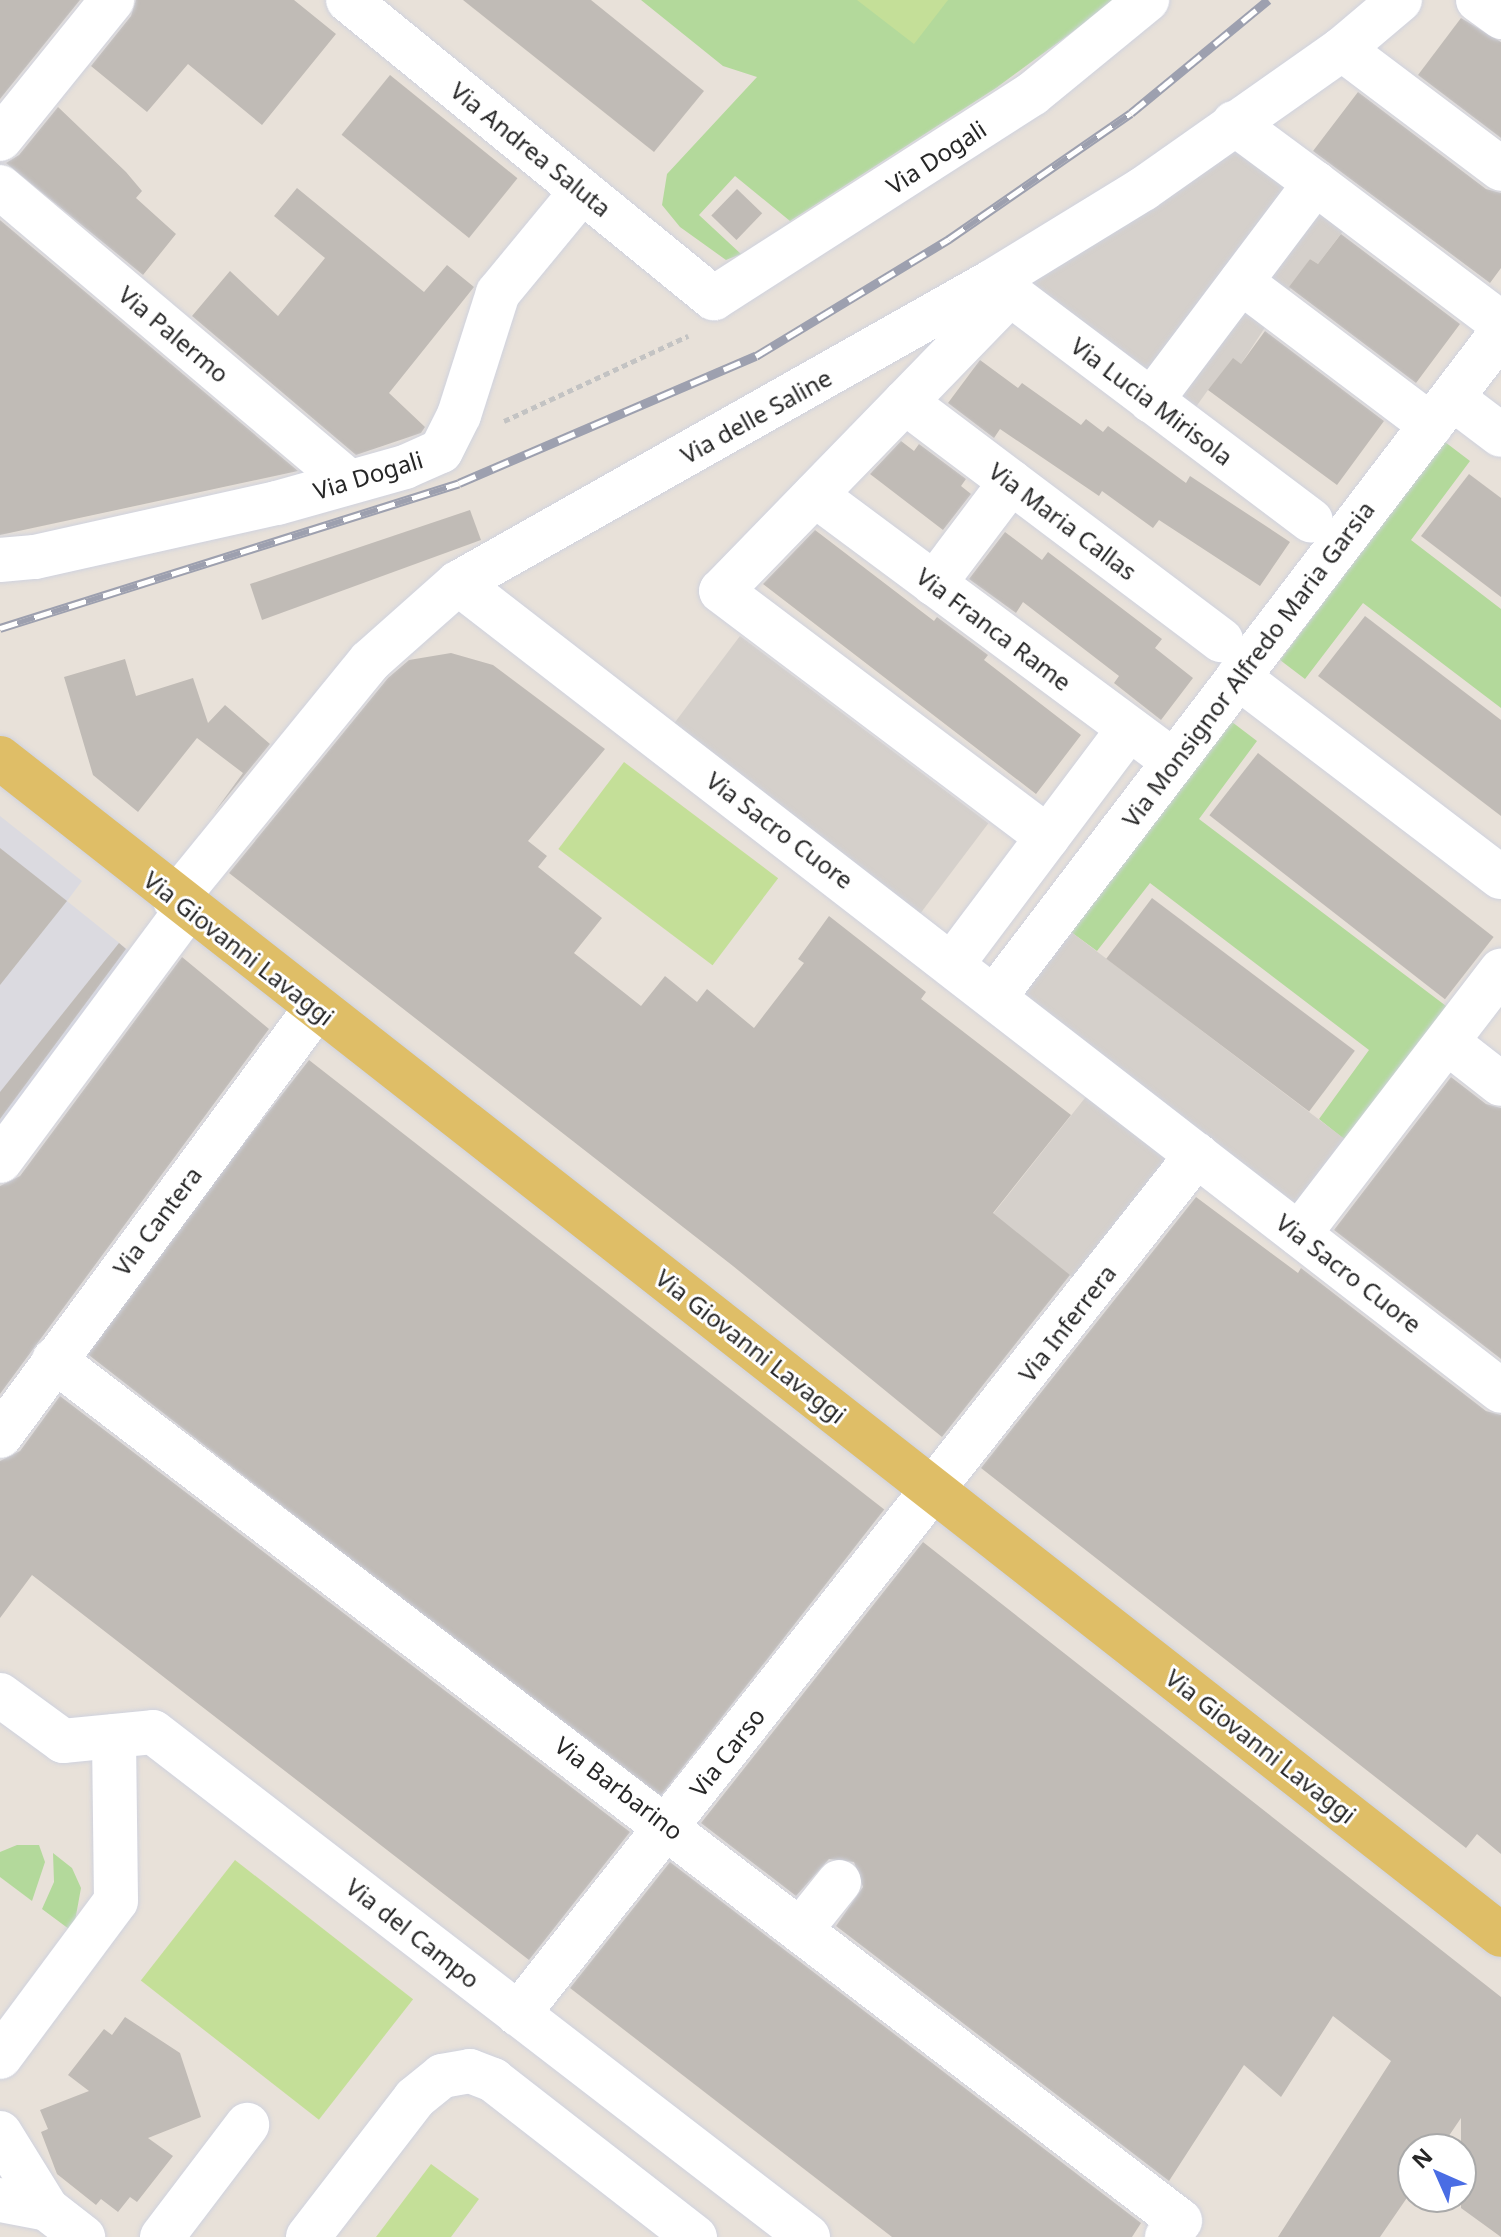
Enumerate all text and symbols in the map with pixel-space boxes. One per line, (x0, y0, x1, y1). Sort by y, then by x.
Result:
street label: Via Andrea Saluta (445, 76, 617, 222)
street label: Via Dogali (881, 114, 991, 200)
street label: Via Palermo (113, 280, 235, 388)
street label: Via Lucia Mirisola (1066, 331, 1238, 471)
street label: Via delle Saline (675, 363, 837, 469)
street label: Via Dogali (310, 445, 426, 505)
street label: Via Maria Callas (984, 456, 1142, 586)
street label: Via Monsignor Alfredo Maria Garsia (1116, 495, 1380, 833)
street label: Via Franca Rame (911, 562, 1077, 696)
street label: Via Sacro Cuore (701, 765, 859, 895)
street label: Via Giovanni Lavaggi (138, 865, 340, 1031)
street label: Via Cantera (107, 1161, 207, 1281)
street label: Via Sacro Cuore (1271, 1207, 1427, 1339)
street label: Via Inferrera (1012, 1259, 1122, 1387)
street label: Via Giovanni Lavaggi (650, 1263, 852, 1429)
street label: Via Giovanni Lavaggi (1160, 1663, 1362, 1829)
street label: Via Carso (683, 1702, 771, 1802)
street label: Via Barbarino (549, 1730, 689, 1846)
street label: Via del Campo (341, 1872, 485, 1994)
north arrow (1397, 2133, 1477, 2213)
text: N (1405, 2141, 1438, 2174)

